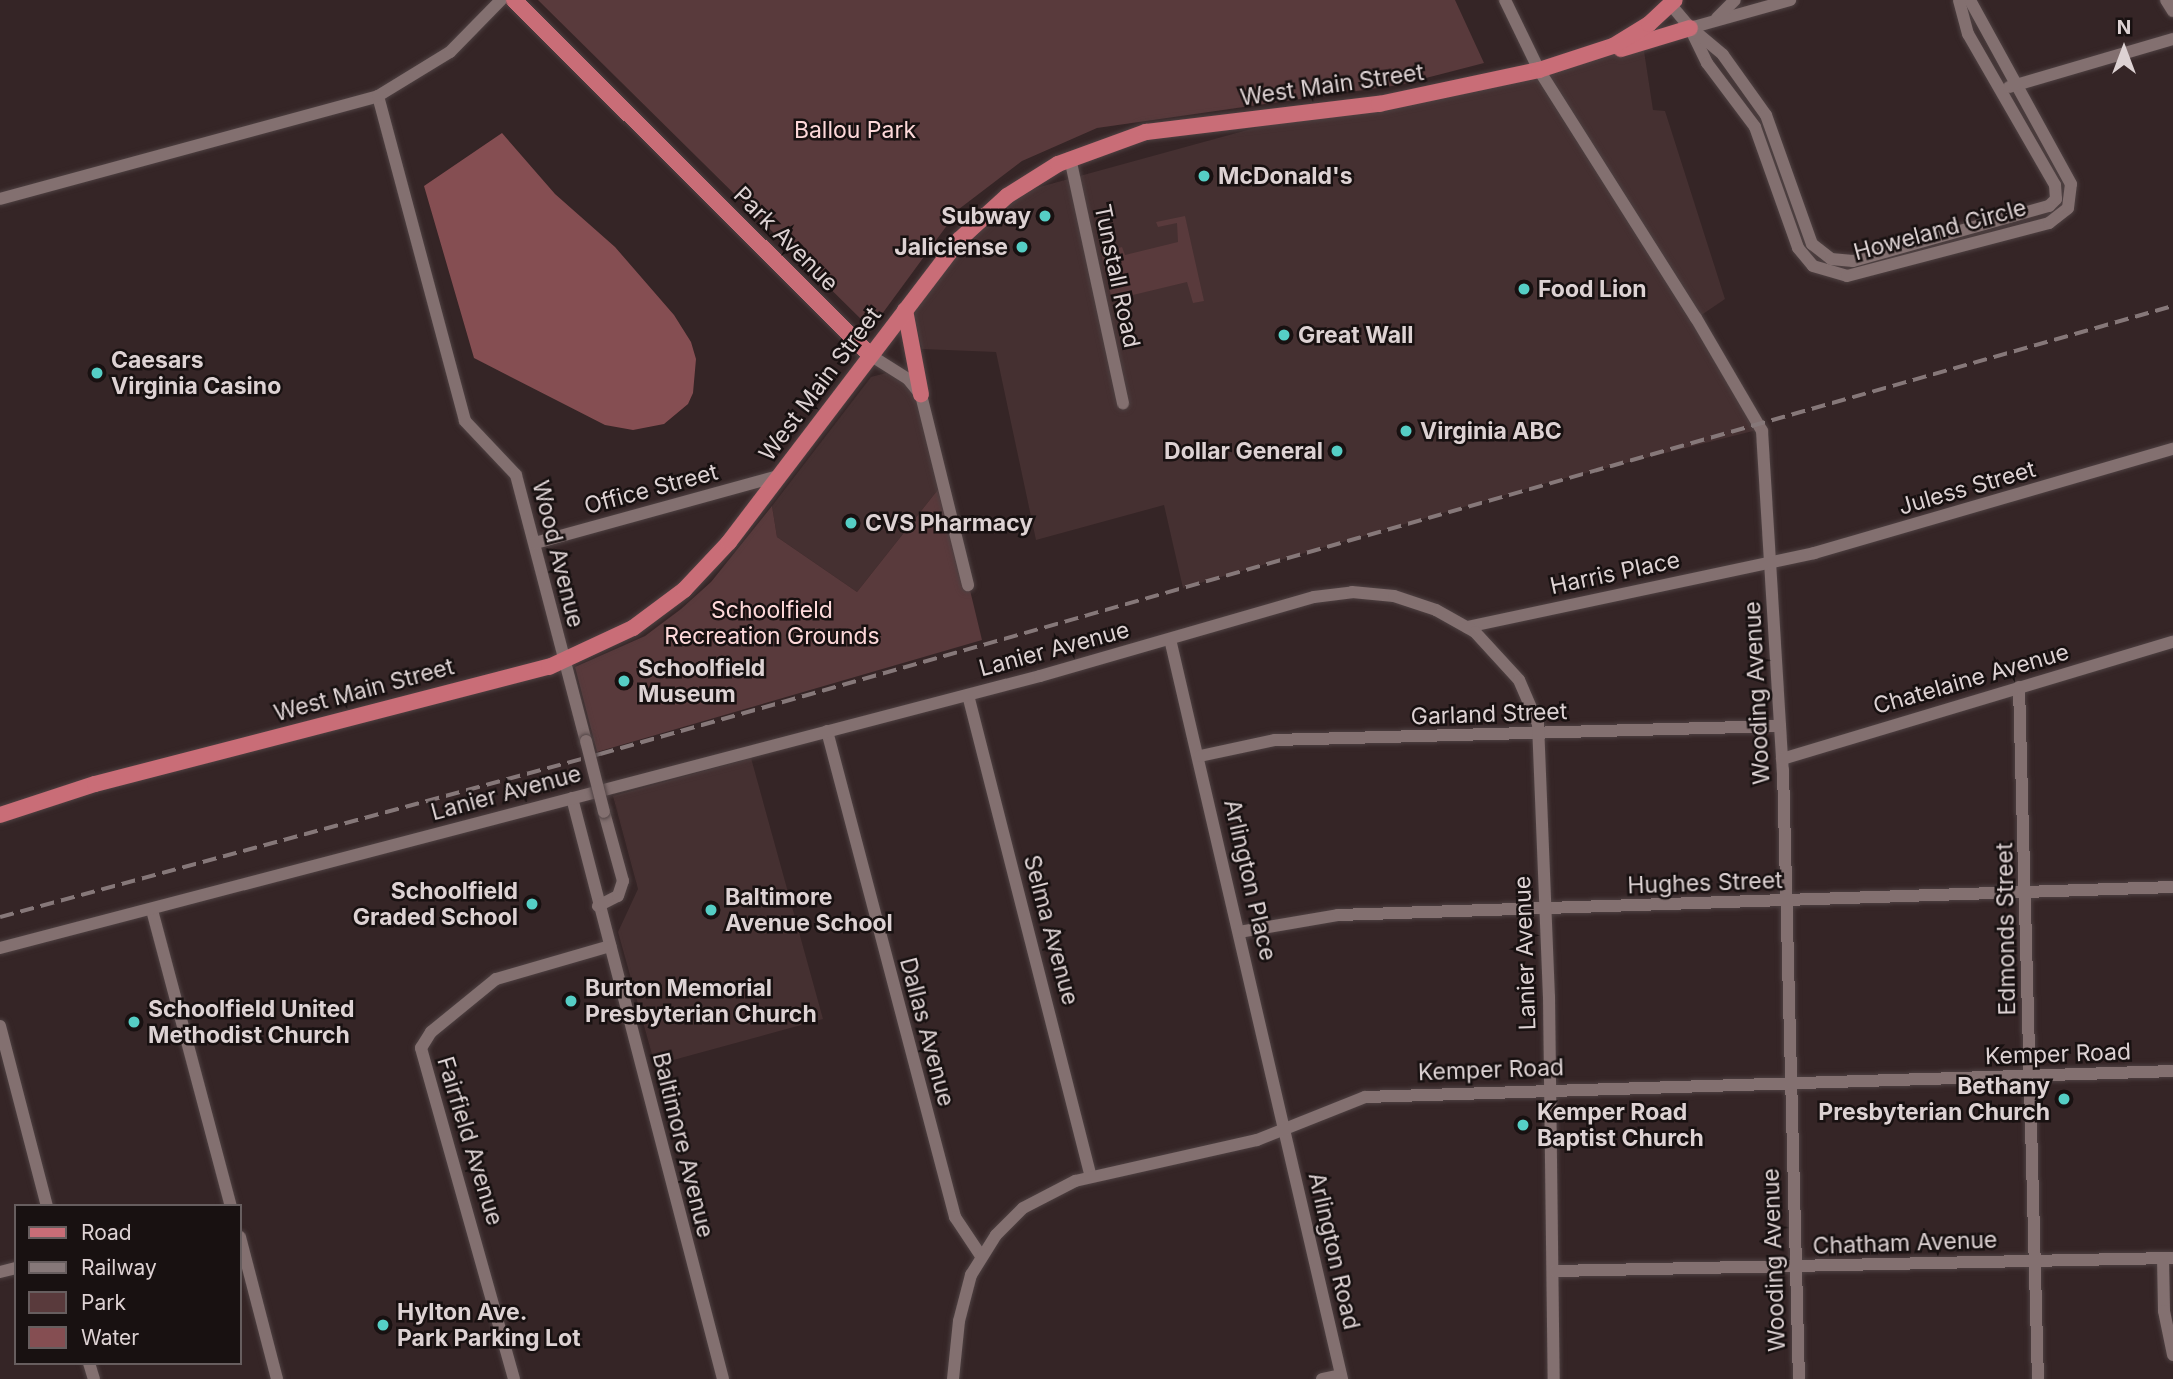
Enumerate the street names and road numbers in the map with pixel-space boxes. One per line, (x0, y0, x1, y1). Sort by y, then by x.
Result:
street label: West Main Street (1238, 58, 1426, 112)
street label: Park Avenue (728, 181, 844, 297)
street label: Howeland Circle (1851, 194, 2029, 266)
street label: Tunstall Road (1088, 202, 1146, 350)
street label: West Main Street (753, 302, 887, 466)
street label: Juless Street (1895, 455, 2039, 521)
street label: Office Street (581, 458, 721, 520)
street label: Wood Avenue (526, 478, 590, 630)
street label: Harris Place (1548, 546, 1682, 600)
street label: Wooding Avenue (1738, 601, 1776, 785)
street label: Lanier Avenue (976, 616, 1132, 682)
street label: Chatelaine Avenue (1870, 638, 2072, 720)
street label: West Main Street (271, 653, 457, 727)
street label: Garland Street (1410, 697, 1568, 731)
street label: Lanier Avenue (428, 760, 584, 826)
street label: Arlington Place (1218, 797, 1282, 963)
street label: Edmonds Street (1991, 842, 2021, 1016)
street label: Selma Avenue (1018, 852, 1084, 1008)
street label: Hughes Street (1627, 866, 1783, 900)
street label: Lanier Avenue (1509, 875, 1541, 1031)
street label: Dallas Avenue (894, 955, 960, 1109)
street label: Kemper Road (1984, 1038, 2132, 1070)
street label: Baltimore Avenue (647, 1050, 719, 1240)
street label: Fairfield Avenue (431, 1053, 509, 1229)
street label: Kemper Road (1417, 1054, 1565, 1086)
street label: Wooding Avenue (1757, 1168, 1791, 1352)
street label: Arlington Road (1303, 1170, 1365, 1332)
street label: Chatham Avenue (1812, 1226, 1998, 1260)

